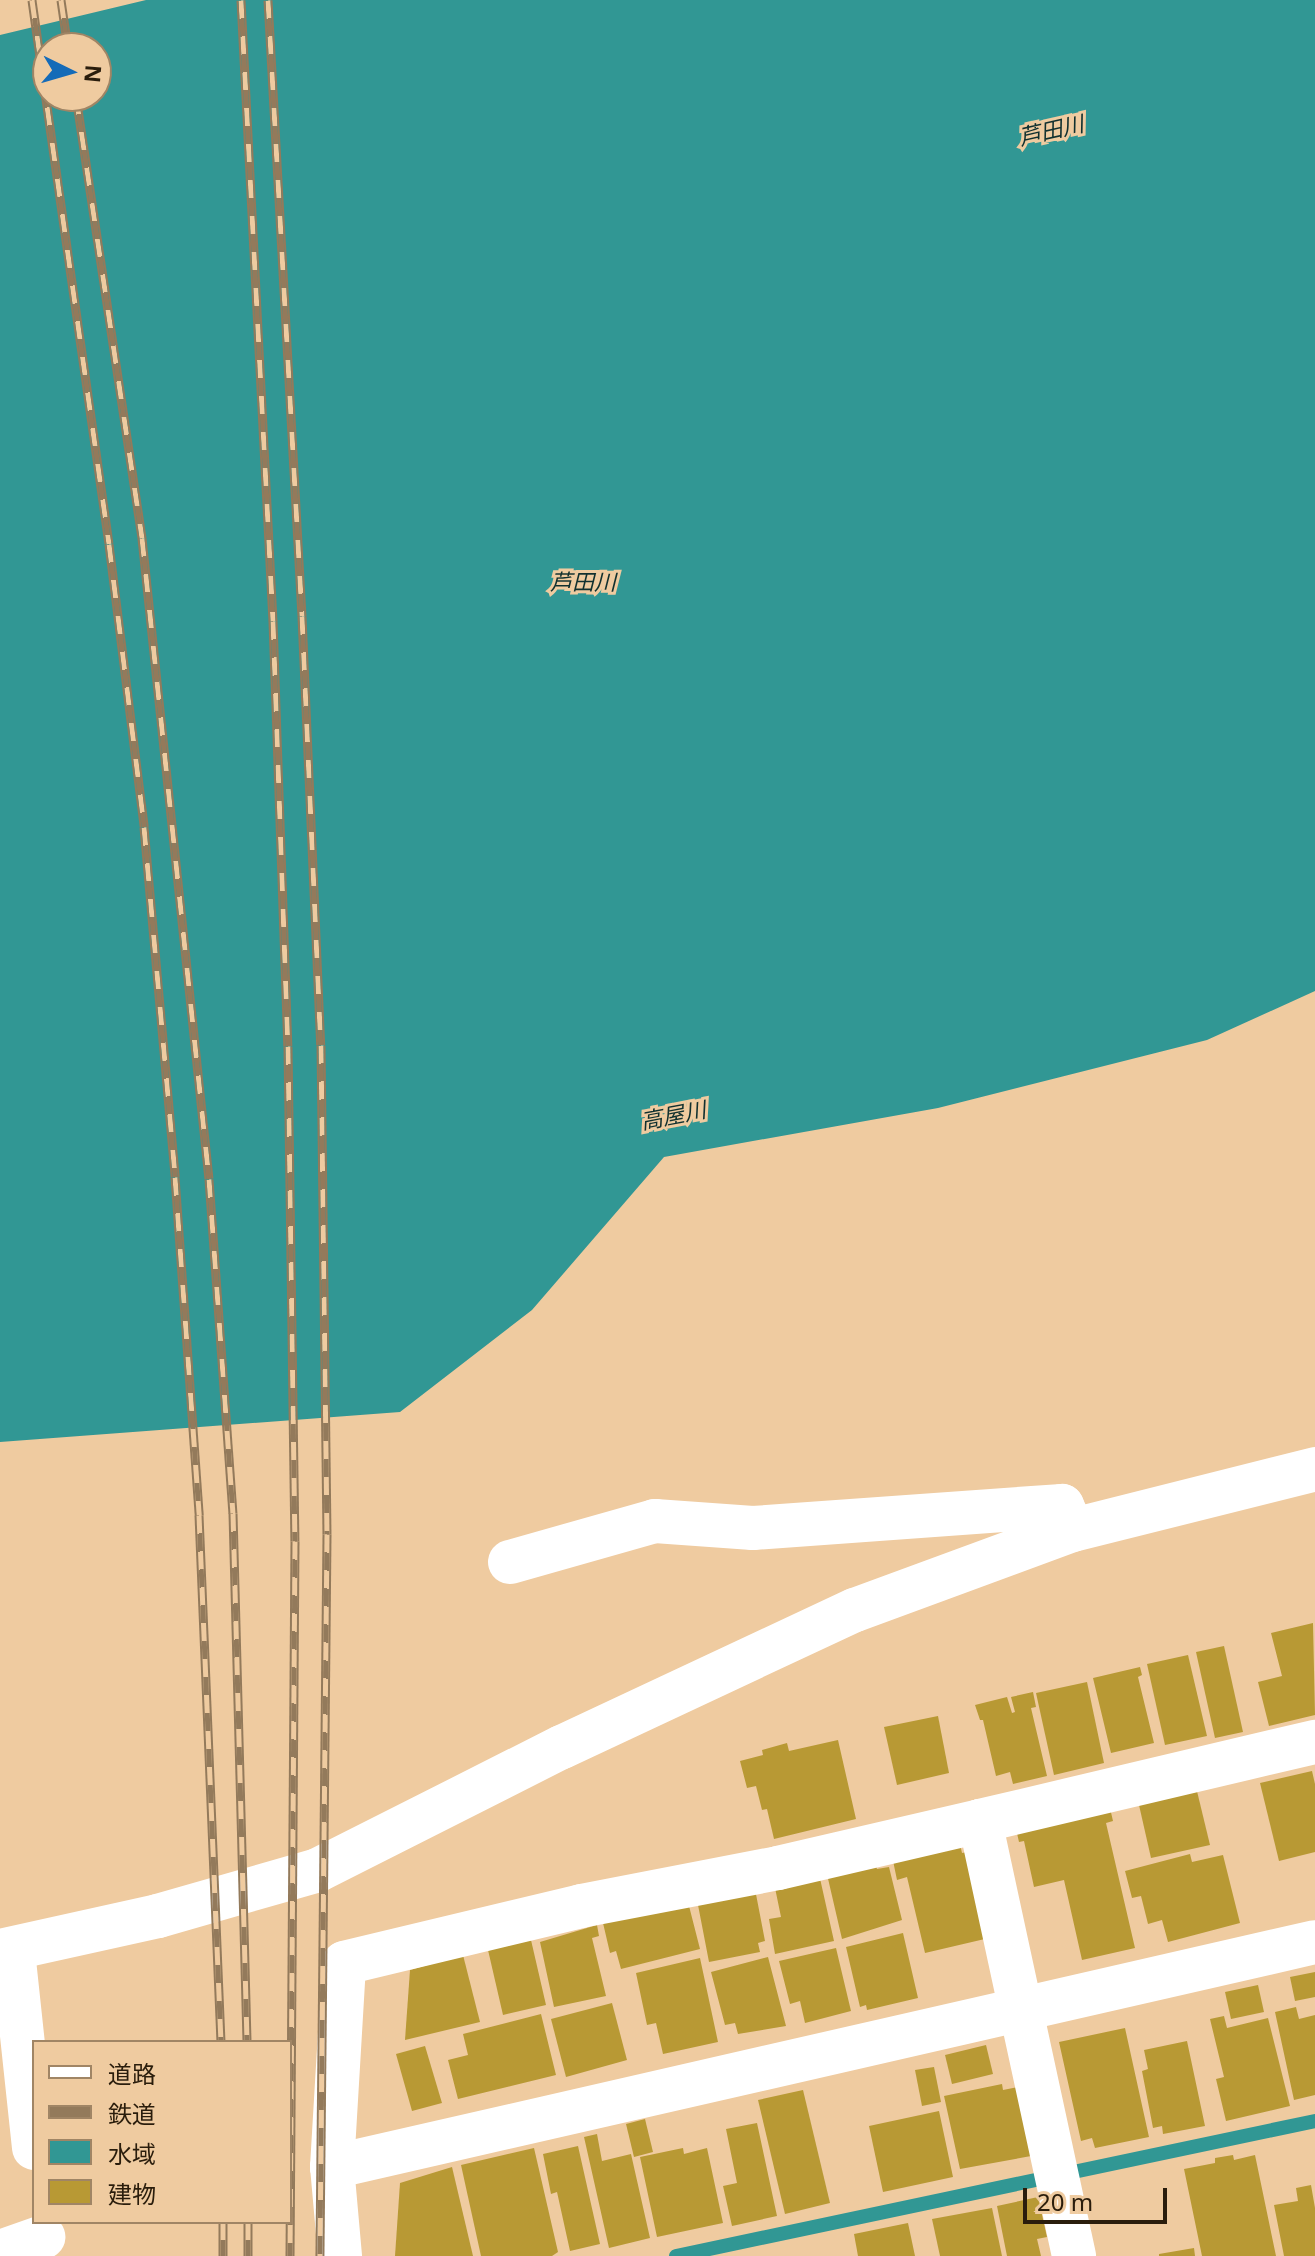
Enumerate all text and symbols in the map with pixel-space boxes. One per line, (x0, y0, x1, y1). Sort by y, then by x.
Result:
north arrow (32, 32, 112, 112)
text: N (78, 64, 110, 84)
water label: 芦田川 (1016, 110, 1086, 150)
water label: 芦田川 (550, 569, 616, 595)
water label: 高屋川 (638, 1096, 708, 1134)
legend (32, 2040, 292, 2224)
text: 道路 (108, 2057, 156, 2090)
text: 鉄道 (108, 2097, 156, 2130)
text: 水域 (108, 2137, 156, 2170)
scale bar (1027, 2172, 1171, 2222)
text: 建物 (108, 2177, 156, 2210)
text: 20 m (1037, 2185, 1093, 2218)

